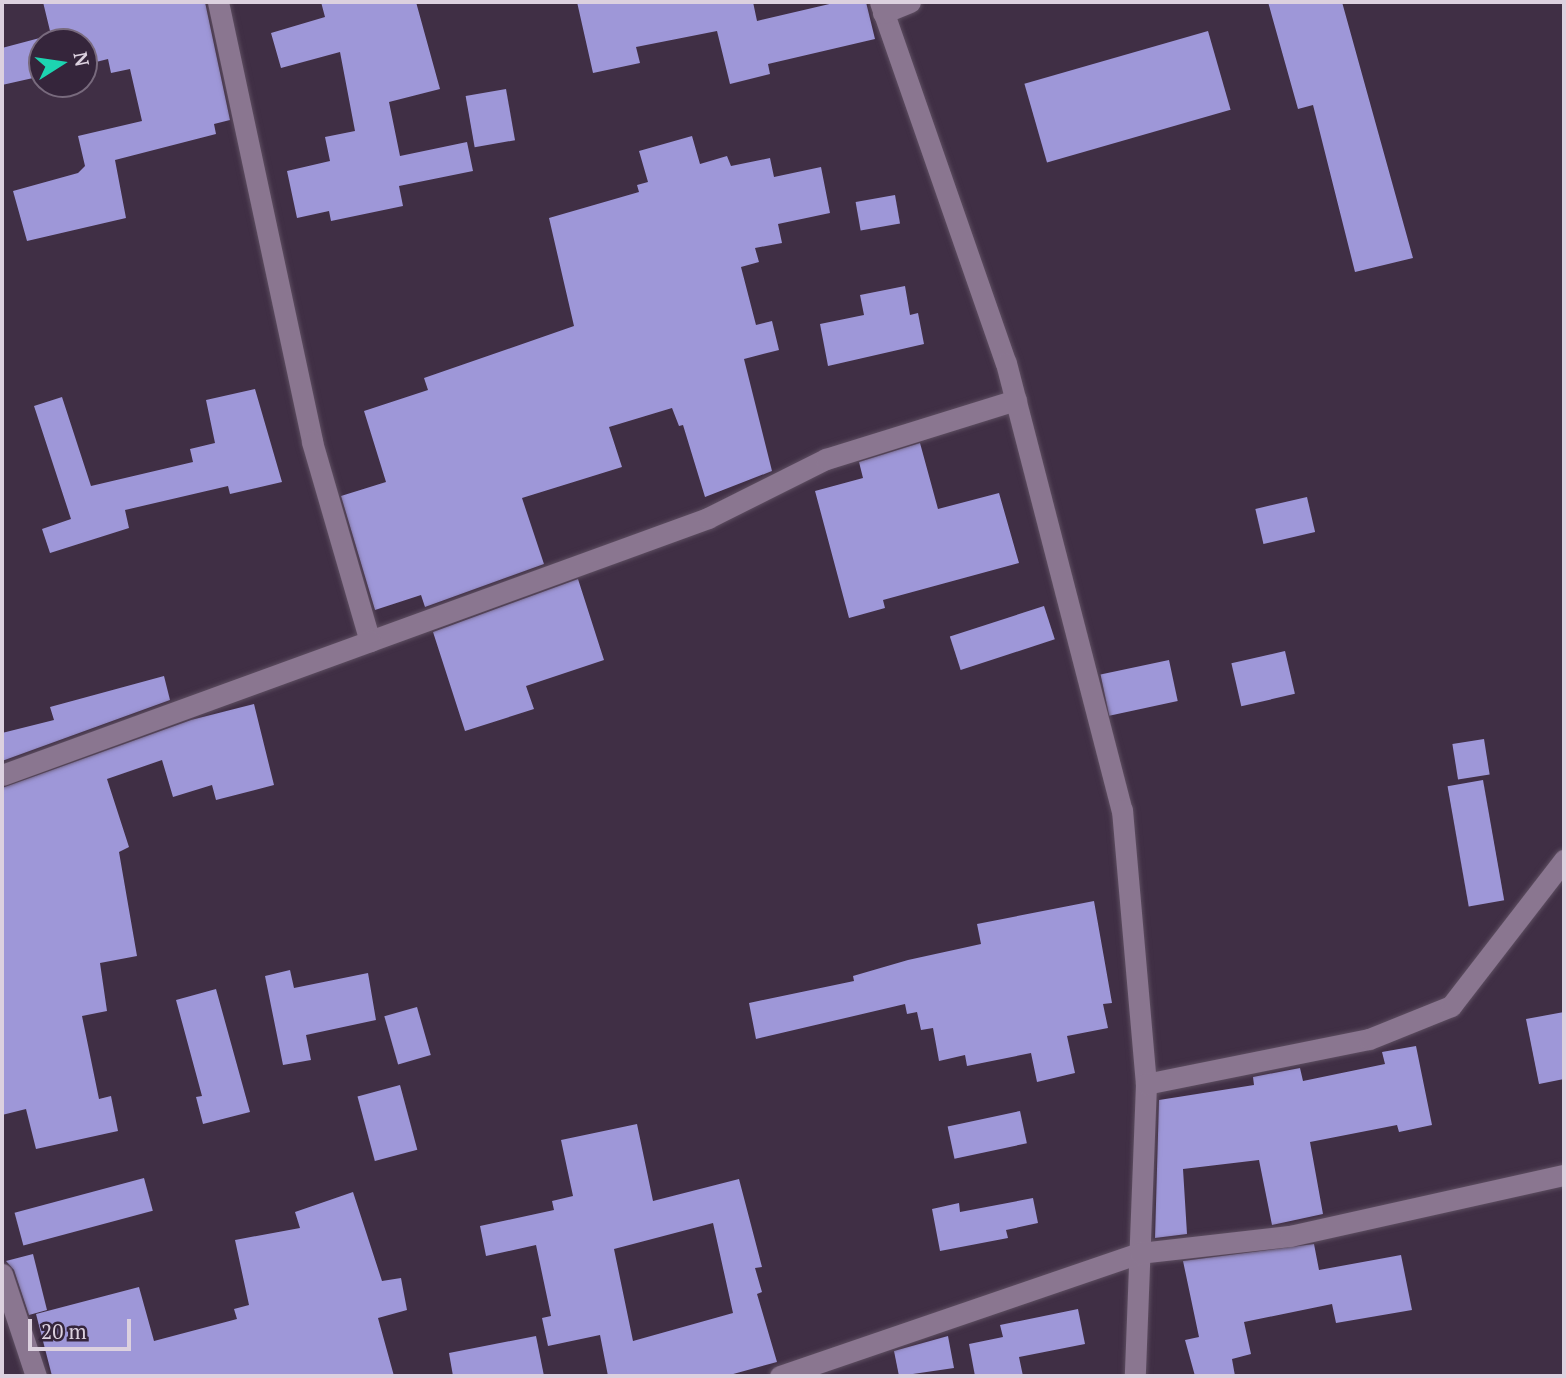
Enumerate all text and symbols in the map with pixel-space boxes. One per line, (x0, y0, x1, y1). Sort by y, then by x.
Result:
north arrow (28, 28, 98, 98)
text: N (68, 49, 96, 69)
scale bar (32, 1304, 135, 1348)
text: 20 m (41, 1317, 87, 1345)

